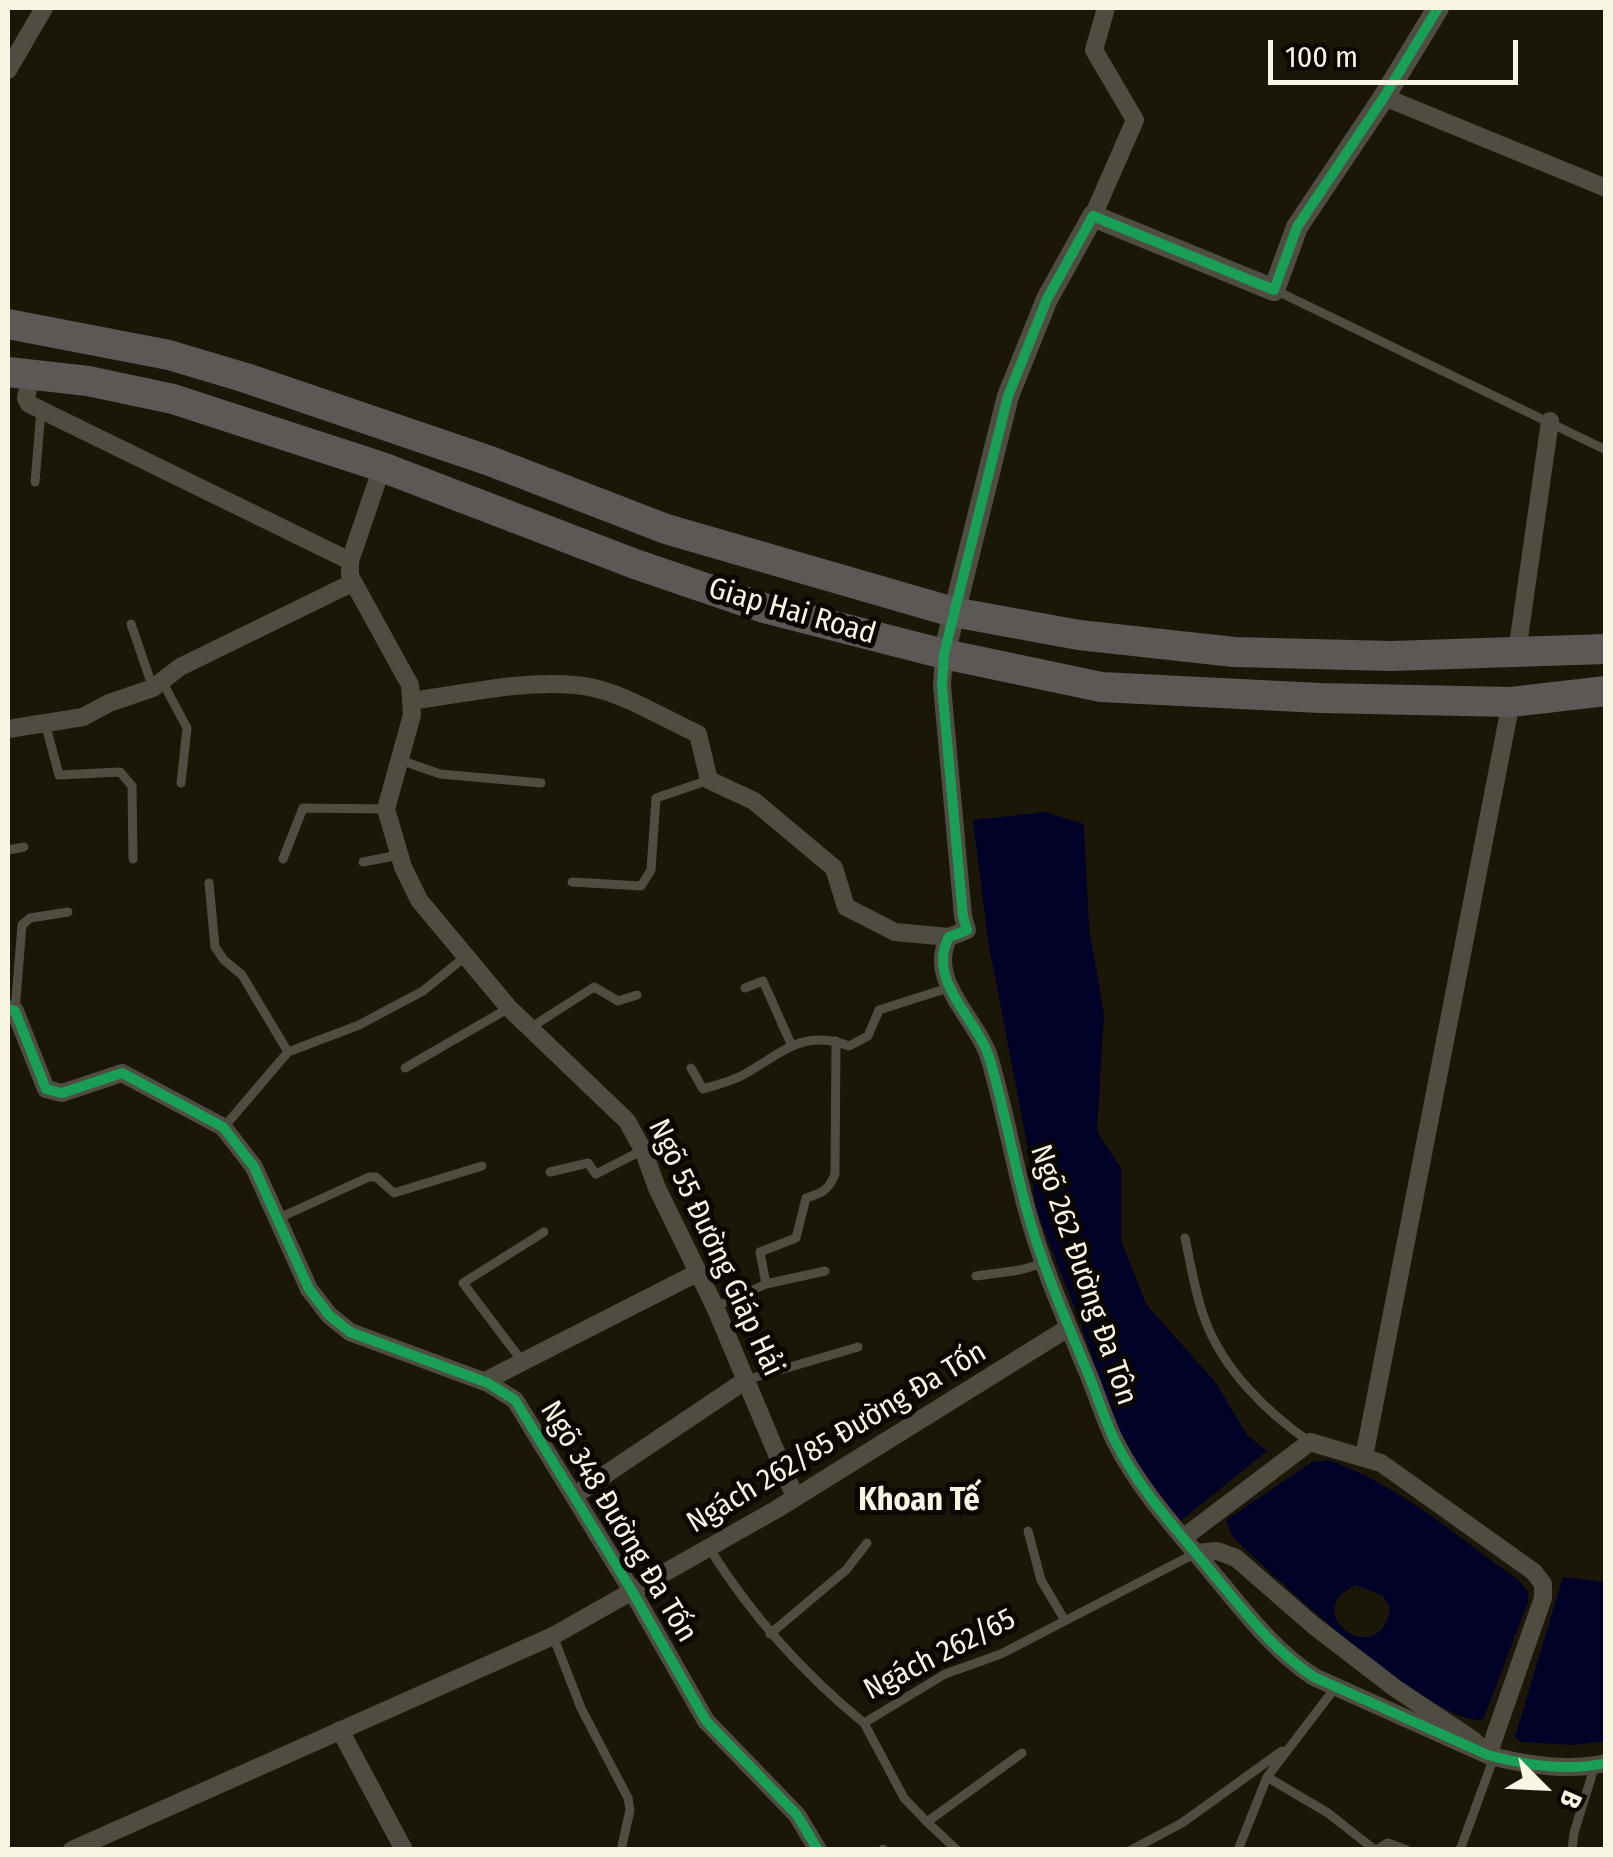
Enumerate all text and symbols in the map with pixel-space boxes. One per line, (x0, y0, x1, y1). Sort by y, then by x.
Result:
scale bar (1273, 20, 1523, 82)
text: 100 m (1285, 39, 1358, 75)
street label: Giap Hai Road (704, 571, 880, 653)
street label: Ngõ 55 Đường Giáp Hải (640, 1114, 790, 1382)
street label: Ngõ 262 Đường Đa Tôn (1022, 1140, 1144, 1410)
street label: Ngách 262/85 Đường Đa Tốn (681, 1334, 993, 1542)
street label: Ngõ 348 Đường Đa Tốn (532, 1395, 704, 1649)
district label: Khoan Tế (858, 1482, 980, 1520)
street label: Ngách 262/65 (858, 1602, 1022, 1708)
north arrow (1493, 1737, 1593, 1837)
text: B (1553, 1786, 1589, 1813)

